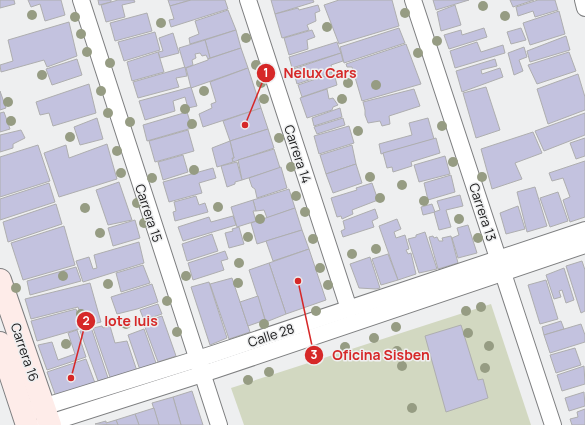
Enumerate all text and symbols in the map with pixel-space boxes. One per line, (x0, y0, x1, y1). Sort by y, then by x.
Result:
callout: Nelux Cars (256, 60, 365, 86)
text: Nelux Cars (283, 63, 357, 82)
text: 1 (263, 64, 269, 81)
street label: Carrera 14 (280, 123, 316, 186)
street label: Carrera 13 (465, 181, 501, 243)
street label: Carrera 15 (131, 182, 167, 244)
callout: lote luis (76, 308, 166, 334)
text: lote luis (104, 311, 158, 330)
text: 2 (82, 312, 90, 329)
street label: Calle 28 (246, 319, 296, 351)
street label: Carrera 16 (7, 320, 43, 384)
callout: Oficina Sisben (304, 342, 438, 368)
text: Oficina Sisben (332, 345, 430, 364)
text: 3 (311, 346, 318, 363)

